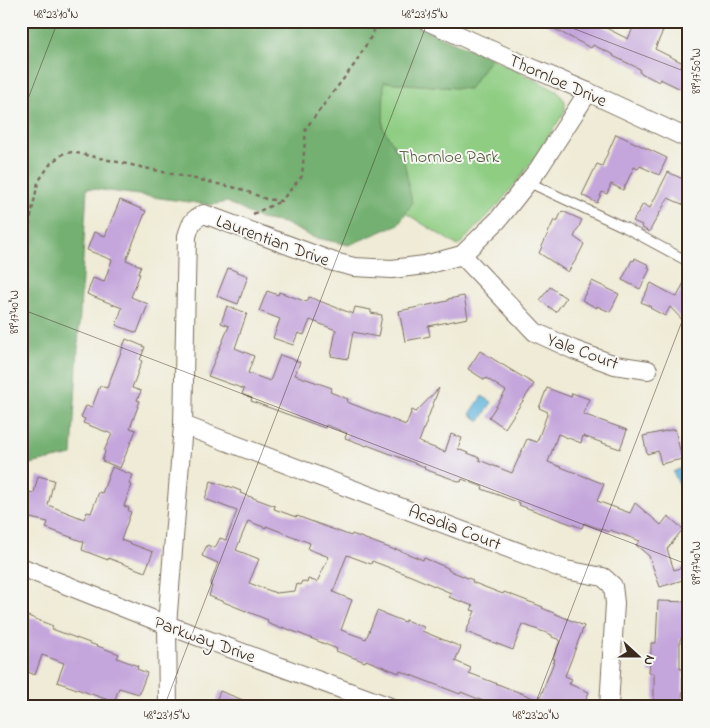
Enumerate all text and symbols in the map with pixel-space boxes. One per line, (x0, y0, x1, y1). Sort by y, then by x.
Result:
text: 48°23'10"N (34, 6, 78, 24)
text: 48°23'15"N (402, 6, 448, 24)
text: 89°17'50"W (688, 48, 706, 94)
street label: Thornloe Drive (504, 49, 611, 115)
park label: Thornloe Park (399, 145, 499, 171)
street label: Laurentian Drive (212, 209, 334, 275)
text: 89°17'40"W (6, 290, 24, 334)
street label: Yale Court (543, 328, 622, 378)
street label: Acadia Court (404, 499, 504, 558)
text: 89°17'40"W (688, 541, 706, 585)
street label: Parkway Drive (150, 611, 260, 672)
north arrow (612, 630, 662, 680)
text: N (637, 652, 660, 668)
text: 48°23'15"N (144, 707, 190, 725)
text: 48°23'20"N (513, 707, 559, 725)

